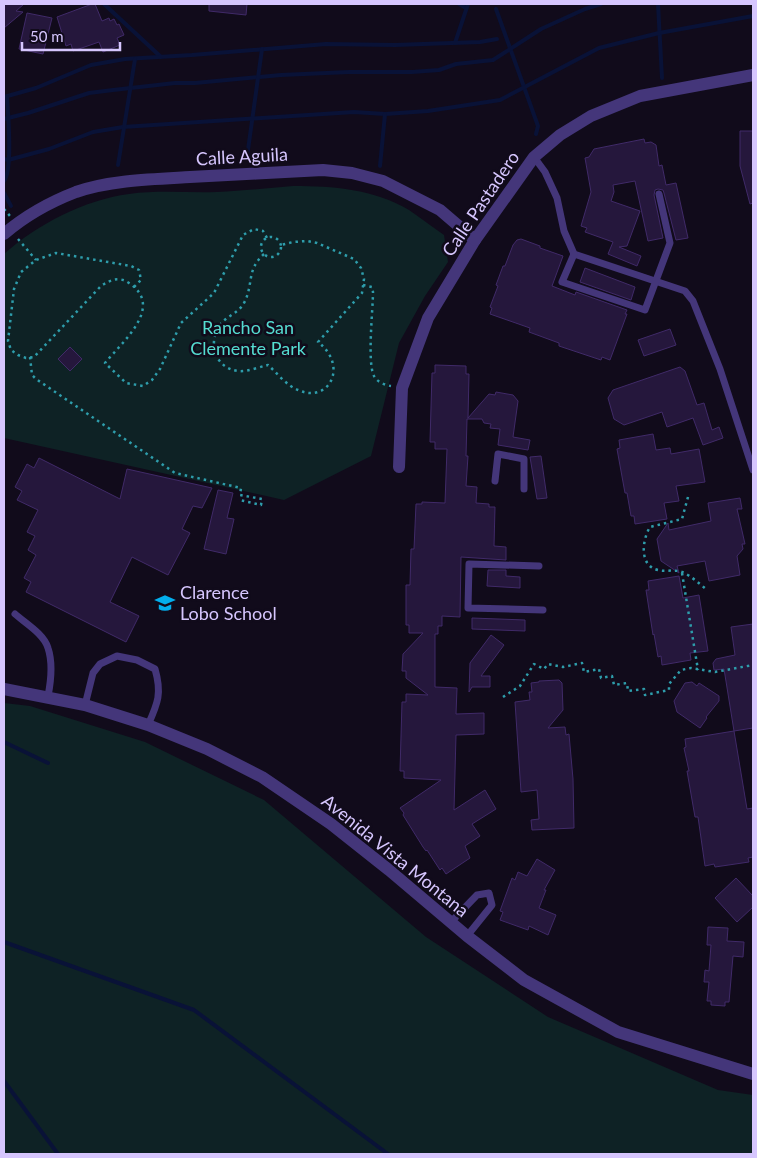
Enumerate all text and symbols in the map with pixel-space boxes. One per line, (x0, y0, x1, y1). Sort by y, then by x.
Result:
scale bar (22, 20, 120, 52)
text: 50 m (30, 27, 64, 45)
street label: Calle Aguila (195, 143, 288, 169)
street label: Calle Pastadero (437, 147, 523, 260)
park label: Rancho San Clemente Park (190, 316, 307, 359)
place label: Clarence Lobo School (180, 581, 277, 624)
school or university icon: Clarence Lobo School (154, 592, 176, 614)
street label: Avenida Vista Montana (318, 789, 474, 921)

